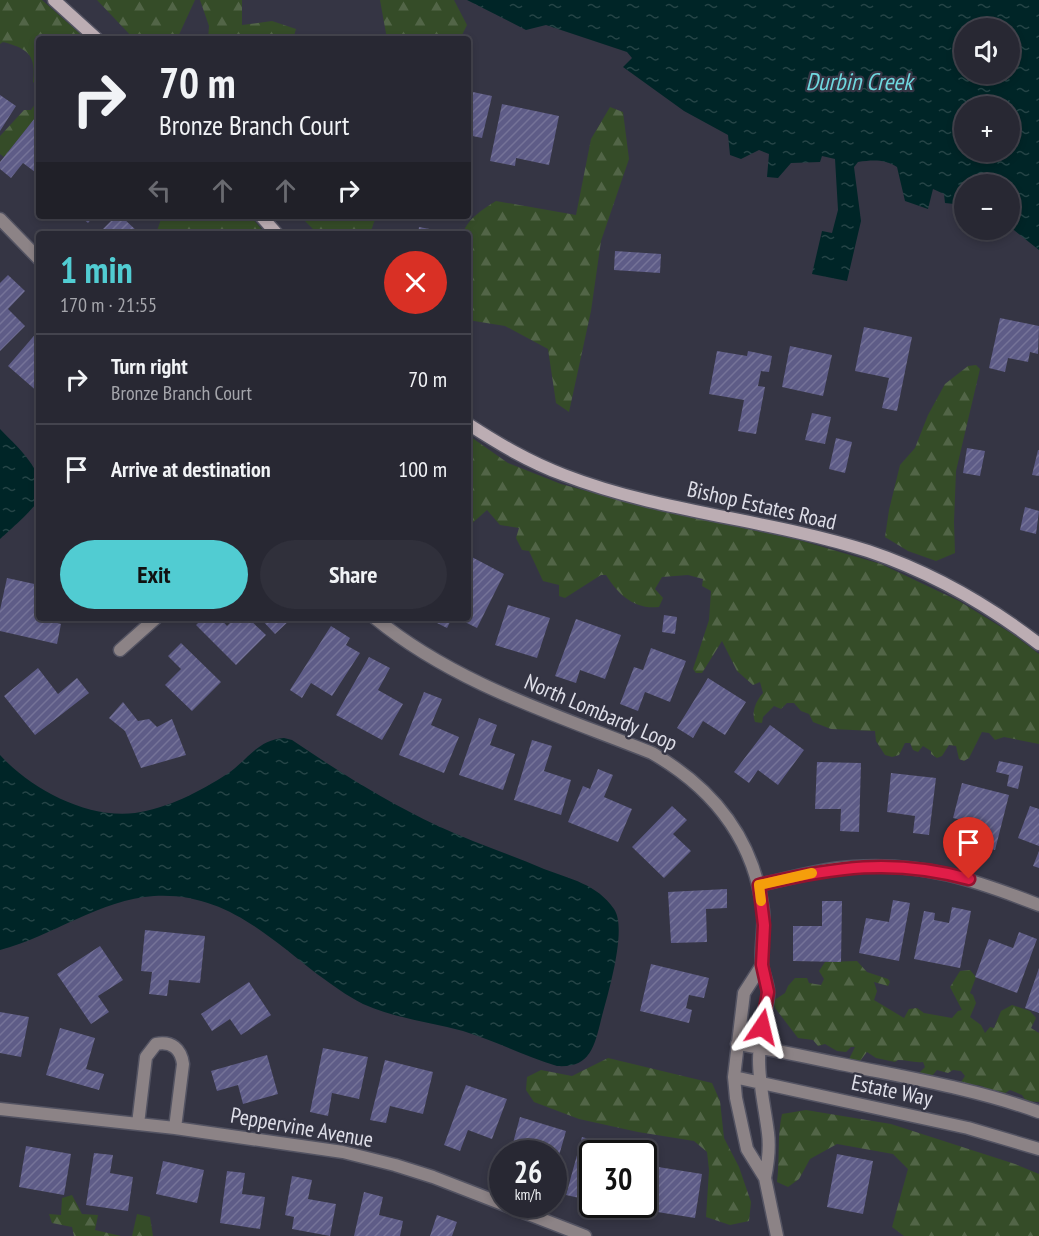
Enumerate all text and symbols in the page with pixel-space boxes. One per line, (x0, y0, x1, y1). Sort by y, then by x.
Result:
map controls (954, 18, 1020, 240)
button: sound (954, 18, 1020, 84)
text: 70 m (159, 55, 236, 110)
icon: right (60, 60, 138, 138)
water label: Durbin Creek (805, 66, 915, 97)
button: + (954, 96, 1020, 162)
text: Bronze Branch Court (159, 108, 349, 142)
icon: left (143, 174, 176, 207)
icon: ahead (206, 174, 239, 207)
icon: ahead (269, 174, 302, 207)
icon: right (332, 174, 365, 207)
button: − (954, 174, 1020, 240)
text: 1 min (60, 246, 133, 293)
button: close (384, 251, 447, 314)
text: 170 m · 21:55 (60, 292, 157, 318)
text: Turn right (111, 352, 188, 380)
icon: right (60, 363, 93, 396)
text: 70 m (408, 365, 447, 393)
text: Bronze Branch Court (111, 380, 252, 406)
icon: arrive (60, 453, 93, 486)
text: Arrive at destination (111, 455, 271, 483)
text: 100 m (398, 455, 447, 483)
street label: Bishop Estates Road (685, 474, 839, 536)
button: Exit (60, 540, 248, 609)
button: Share (260, 540, 447, 609)
street label: North Lombardy Loop (520, 667, 682, 757)
pin (943, 817, 994, 879)
icon: arrive (952, 826, 985, 859)
position arrow (730, 995, 794, 1059)
street label: Estate Way (849, 1068, 936, 1112)
street label: Peppervine Avenue (228, 1101, 376, 1153)
speed limit sign: 30 (579, 1140, 657, 1218)
text: 26 (514, 1152, 542, 1191)
text: km/h (515, 1185, 541, 1204)

